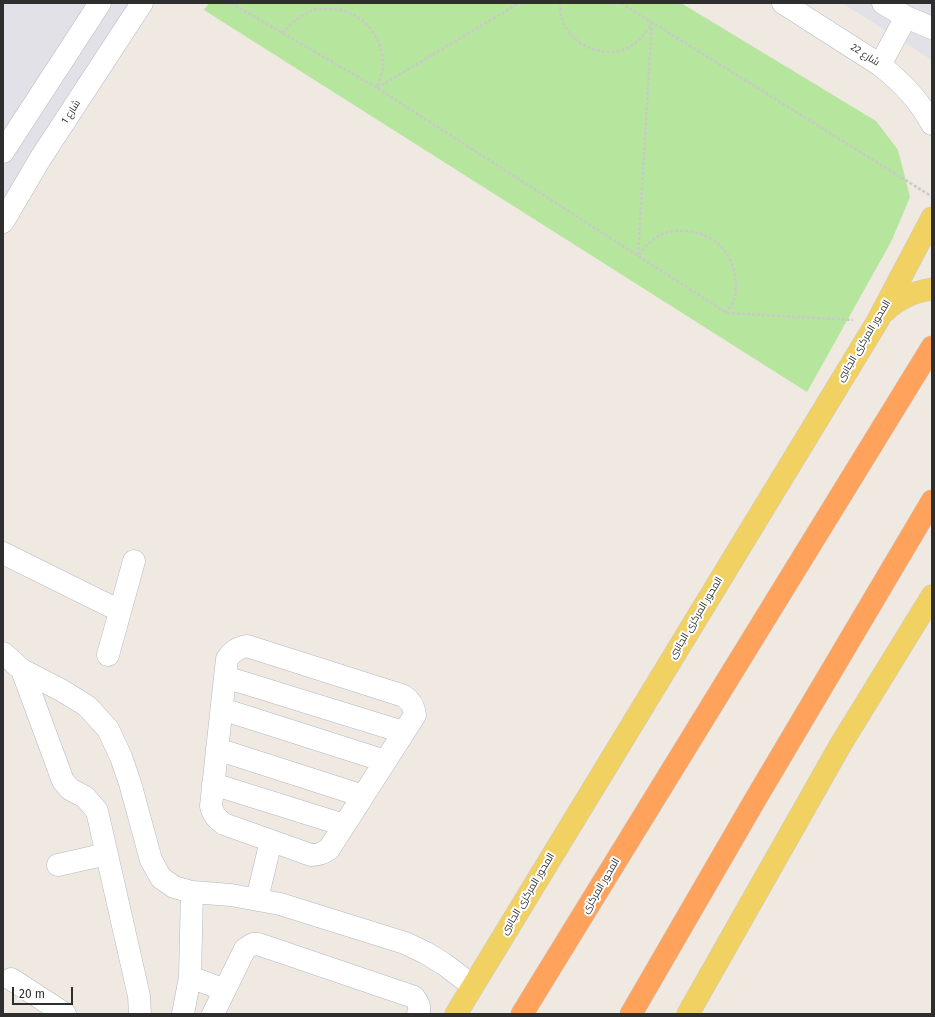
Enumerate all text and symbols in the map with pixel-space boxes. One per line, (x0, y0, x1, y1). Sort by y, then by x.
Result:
street label: شارع 22 (848, 41, 882, 69)
street label: شارع 1 (59, 98, 83, 126)
street label: المحور المركزى الجانبى (835, 298, 893, 384)
street label: المحور المركزى الجانبى (667, 575, 725, 661)
street label: المحور المركزى الجانبى (499, 851, 557, 937)
street label: المحور المركزى (580, 856, 622, 916)
scale bar (14, 979, 75, 1005)
text: 20 m (19, 987, 45, 1001)

